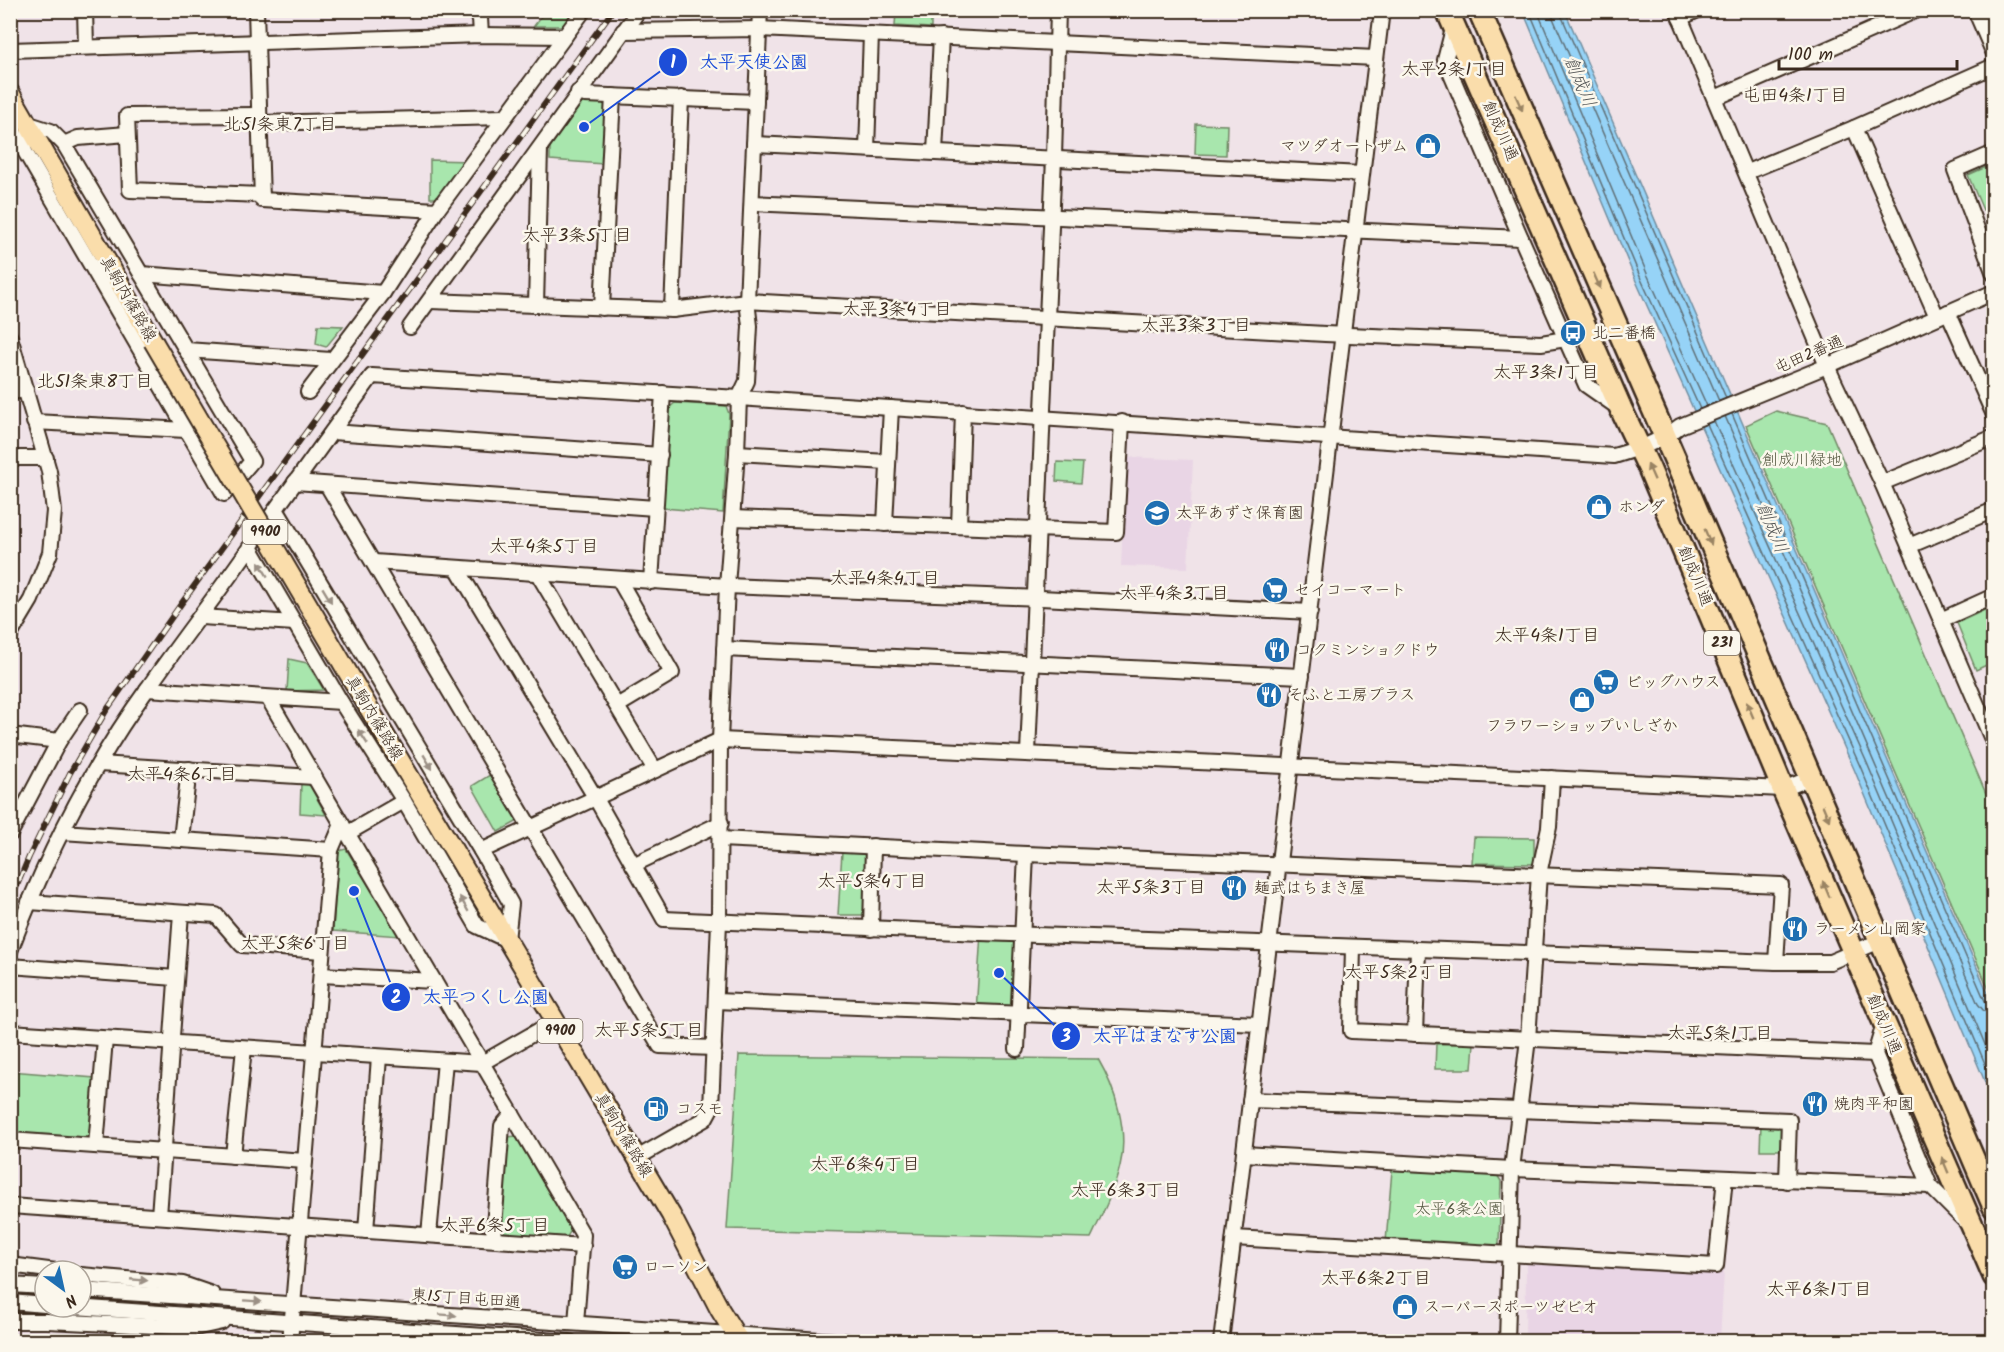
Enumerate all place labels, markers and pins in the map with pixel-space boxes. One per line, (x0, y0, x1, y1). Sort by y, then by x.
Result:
callout: 太平天使公園 (658, 44, 820, 80)
shop icon: マツダオートザム (1413, 131, 1443, 161)
place label: マツダオートザム (1280, 134, 1408, 159)
bus stop icon: 北二番橋 (1558, 318, 1588, 348)
place label: 北二番橋 (1592, 321, 1656, 346)
shop icon: ホンダ (1584, 492, 1614, 522)
place label: ホンダ (1618, 495, 1665, 520)
school or university icon: 太平あずさ保育園 (1142, 498, 1172, 528)
place label: 太平あずさ保育園 (1176, 501, 1304, 526)
supermarket icon: セイコーマート (1260, 575, 1290, 605)
place label: セイコーマート (1294, 578, 1406, 603)
restaurant icon: コクミンショクドウ (1262, 635, 1292, 665)
place label: コクミンショクドウ (1296, 638, 1439, 663)
supermarket icon: ビッグハウス (1591, 667, 1621, 697)
place label: ビッグハウス (1626, 670, 1720, 695)
restaurant icon: そふと工房プラス (1254, 680, 1284, 710)
place label: そふと工房プラス (1288, 683, 1415, 708)
shop icon: フラワーショップいしざか (1567, 685, 1597, 715)
place label: フラワーショップいしざか (1486, 714, 1678, 739)
restaurant icon: 麺武はちまき屋 (1219, 873, 1249, 903)
place label: 麺武はちまき屋 (1254, 876, 1366, 901)
restaurant icon: ラーメン山岡家 (1780, 914, 1810, 944)
place label: ラーメン山岡家 (1814, 917, 1926, 942)
callout: 太平つくし公園 (381, 979, 561, 1015)
callout: 太平はまなす公園 (1051, 1018, 1249, 1054)
restaurant icon: 焼肉平和園 (1800, 1089, 1830, 1119)
place label: 焼肉平和園 (1834, 1092, 1914, 1117)
fuel station icon: コスモ (641, 1094, 671, 1124)
place label: コスモ (676, 1097, 723, 1122)
supermarket icon: ローソン (610, 1252, 640, 1282)
place label: ローソン (644, 1255, 708, 1280)
shop icon: スーパースポーツゼビオ (1390, 1292, 1420, 1322)
place label: スーパースポーツゼビオ (1424, 1295, 1598, 1320)

